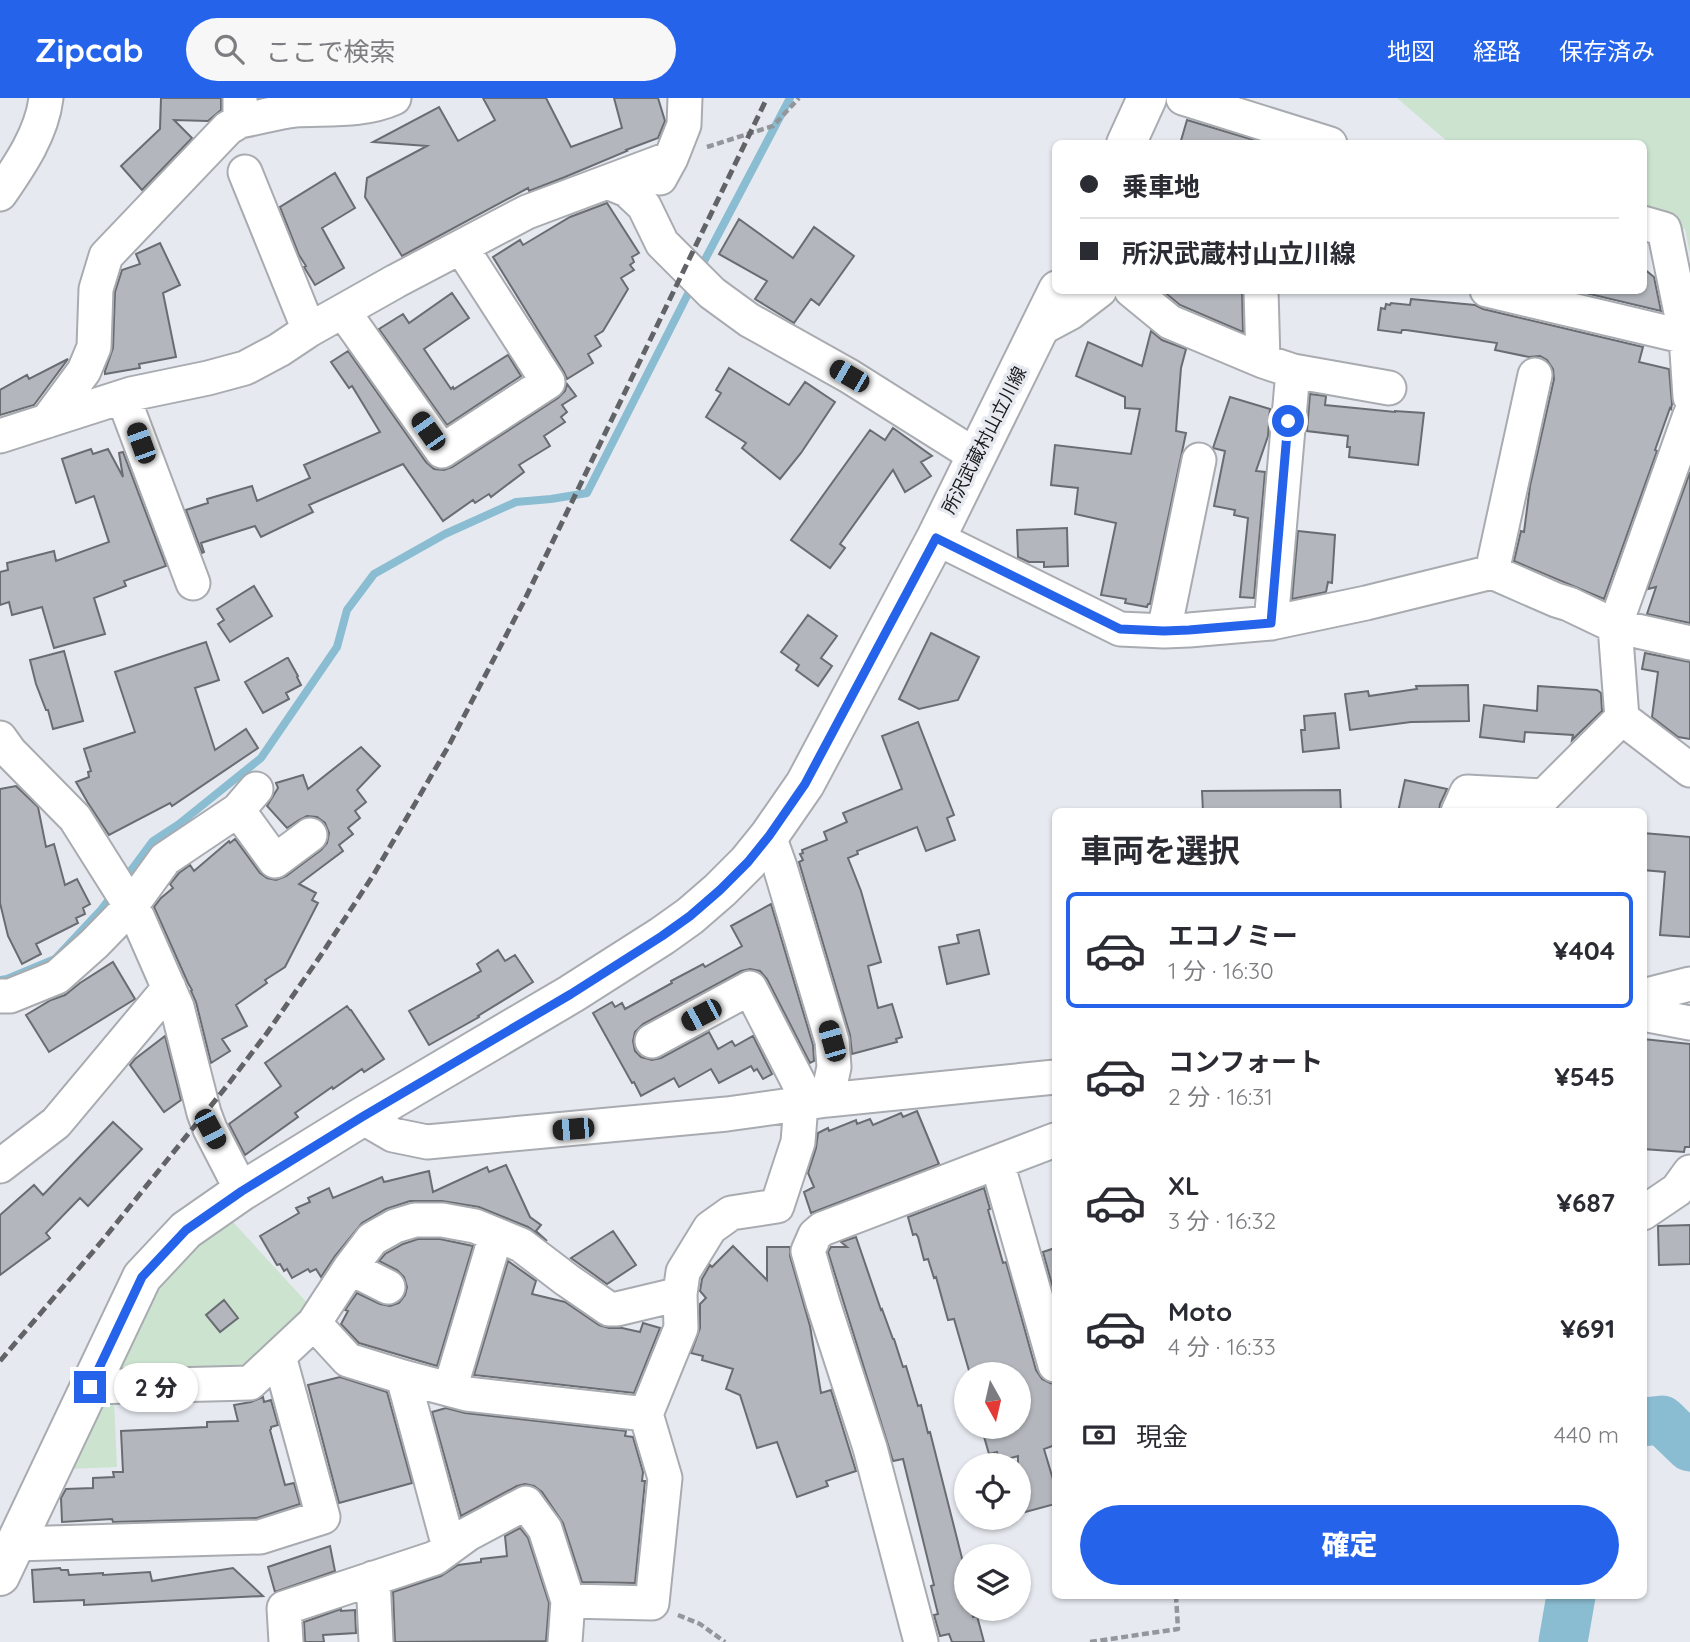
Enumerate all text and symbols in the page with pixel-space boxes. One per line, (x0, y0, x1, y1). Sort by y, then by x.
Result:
search box (186, 18, 676, 81)
text: Zipcab (35, 29, 144, 70)
icon: search (210, 30, 248, 68)
text: ここで検索 (266, 35, 396, 68)
text: 地図 (1387, 36, 1435, 66)
text: 経路 (1473, 36, 1521, 66)
text: 保存済み (1559, 36, 1655, 66)
text: 乗車地 (1122, 170, 1200, 203)
text: 所沢武蔵村山立川線 (1122, 237, 1356, 270)
car (826, 356, 873, 396)
street label: 所沢武蔵村山立川線 (937, 363, 1031, 517)
route start (1272, 405, 1304, 437)
car (408, 408, 449, 454)
car (124, 420, 159, 466)
text: 車両を選択 (1080, 830, 1240, 870)
icon: car (1084, 919, 1147, 982)
text: エコノミー (1168, 919, 1298, 952)
text: ¥404 (1553, 934, 1615, 967)
text: 1 分 · 16:30 (1168, 956, 1274, 985)
car (678, 996, 725, 1034)
car (817, 1018, 848, 1064)
icon: car (1084, 1045, 1147, 1108)
text: コンフォート (1168, 1045, 1323, 1078)
text: ¥545 (1554, 1060, 1615, 1093)
text: 2 分 · 16:31 (1168, 1082, 1273, 1111)
car (191, 1106, 230, 1152)
car (552, 1117, 595, 1141)
text: XL (1168, 1169, 1200, 1202)
icon: car (1084, 1171, 1147, 1234)
text: ¥687 (1557, 1186, 1615, 1219)
text: 3 分 · 16:32 (1168, 1206, 1276, 1235)
text: Moto (1168, 1295, 1232, 1328)
icon: car (1084, 1297, 1147, 1360)
text: ¥691 (1560, 1312, 1615, 1345)
text: 4 分 · 16:33 (1168, 1332, 1276, 1361)
callout: 2 分 (114, 1362, 198, 1412)
north arrow (954, 1362, 1031, 1438)
map controls (954, 1362, 1031, 1621)
route end (74, 1371, 106, 1403)
text: 2 分 (135, 1373, 177, 1402)
icon: cash (1080, 1416, 1118, 1454)
text: 現金 (1136, 1420, 1188, 1453)
text: 440 m (1554, 1420, 1619, 1449)
button: locate (954, 1453, 1031, 1530)
button: 確定 (1080, 1505, 1619, 1585)
button: layers (954, 1544, 1031, 1621)

